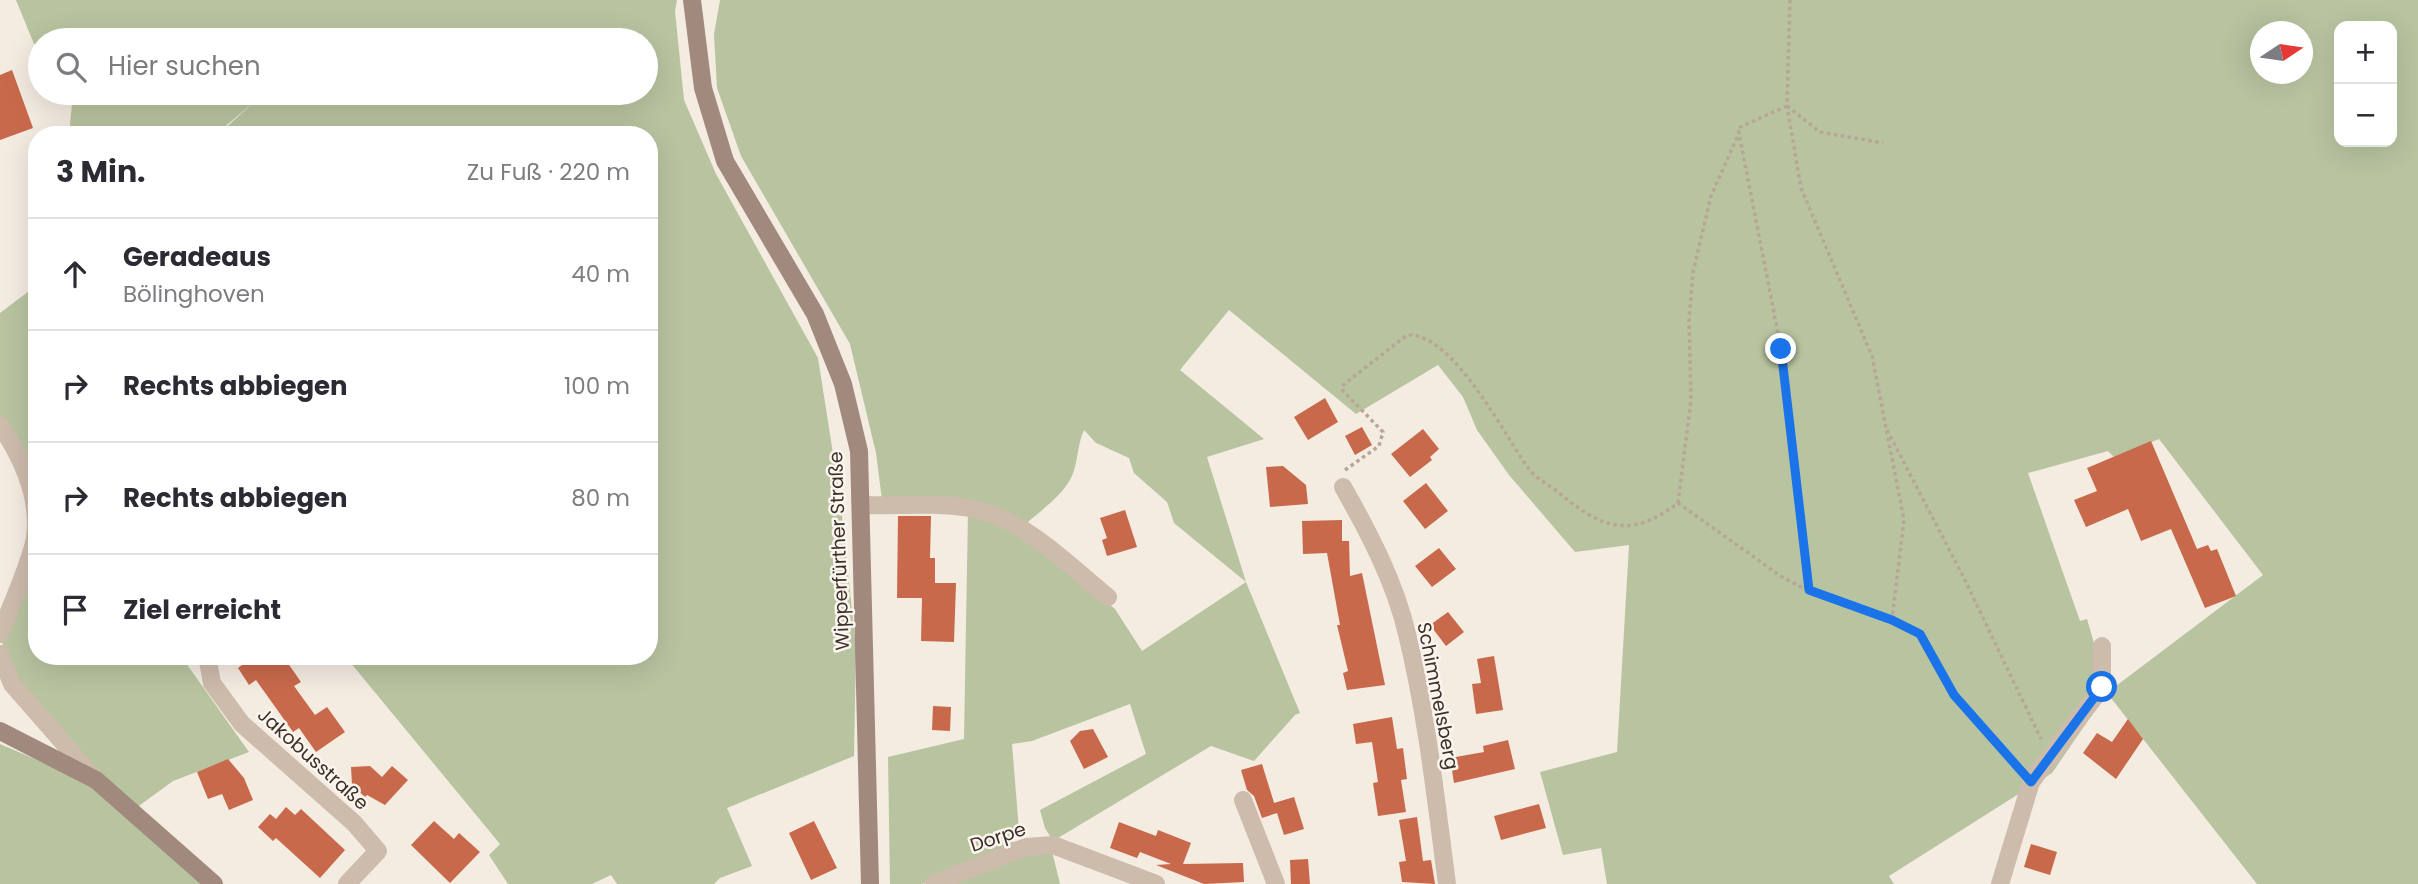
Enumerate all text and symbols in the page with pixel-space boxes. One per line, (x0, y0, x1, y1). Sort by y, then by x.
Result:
north arrow (2250, 21, 2313, 84)
map controls (2334, 21, 2397, 147)
button: + (2334, 21, 2397, 84)
search box (28, 28, 658, 105)
icon: search (52, 48, 90, 86)
text: Hier suchen (108, 48, 261, 84)
button: − (2334, 84, 2397, 147)
text: 3 Min. (56, 150, 146, 193)
text: Zu Fuß · 220 m (467, 156, 630, 188)
text: Geradeaus (123, 239, 271, 275)
icon: ahead (56, 255, 94, 293)
text: 40 m (571, 258, 630, 290)
text: Bölinghoven (123, 278, 265, 310)
route end (1765, 333, 1796, 364)
icon: right (56, 367, 94, 405)
text: Rechts abbiegen (123, 368, 348, 404)
text: 100 m (564, 370, 630, 402)
street label: Wipperfürther Straße (822, 451, 856, 651)
icon: right (56, 479, 94, 517)
text: Rechts abbiegen (123, 480, 348, 516)
text: 80 m (571, 482, 630, 514)
icon: arrive (56, 591, 94, 629)
text: Ziel erreicht (123, 592, 281, 628)
street label: Schimmelsberg (1410, 620, 1466, 772)
route start (2086, 671, 2117, 702)
street label: Jakobusstraße (251, 702, 375, 816)
street label: Dorpe (967, 815, 1029, 859)

